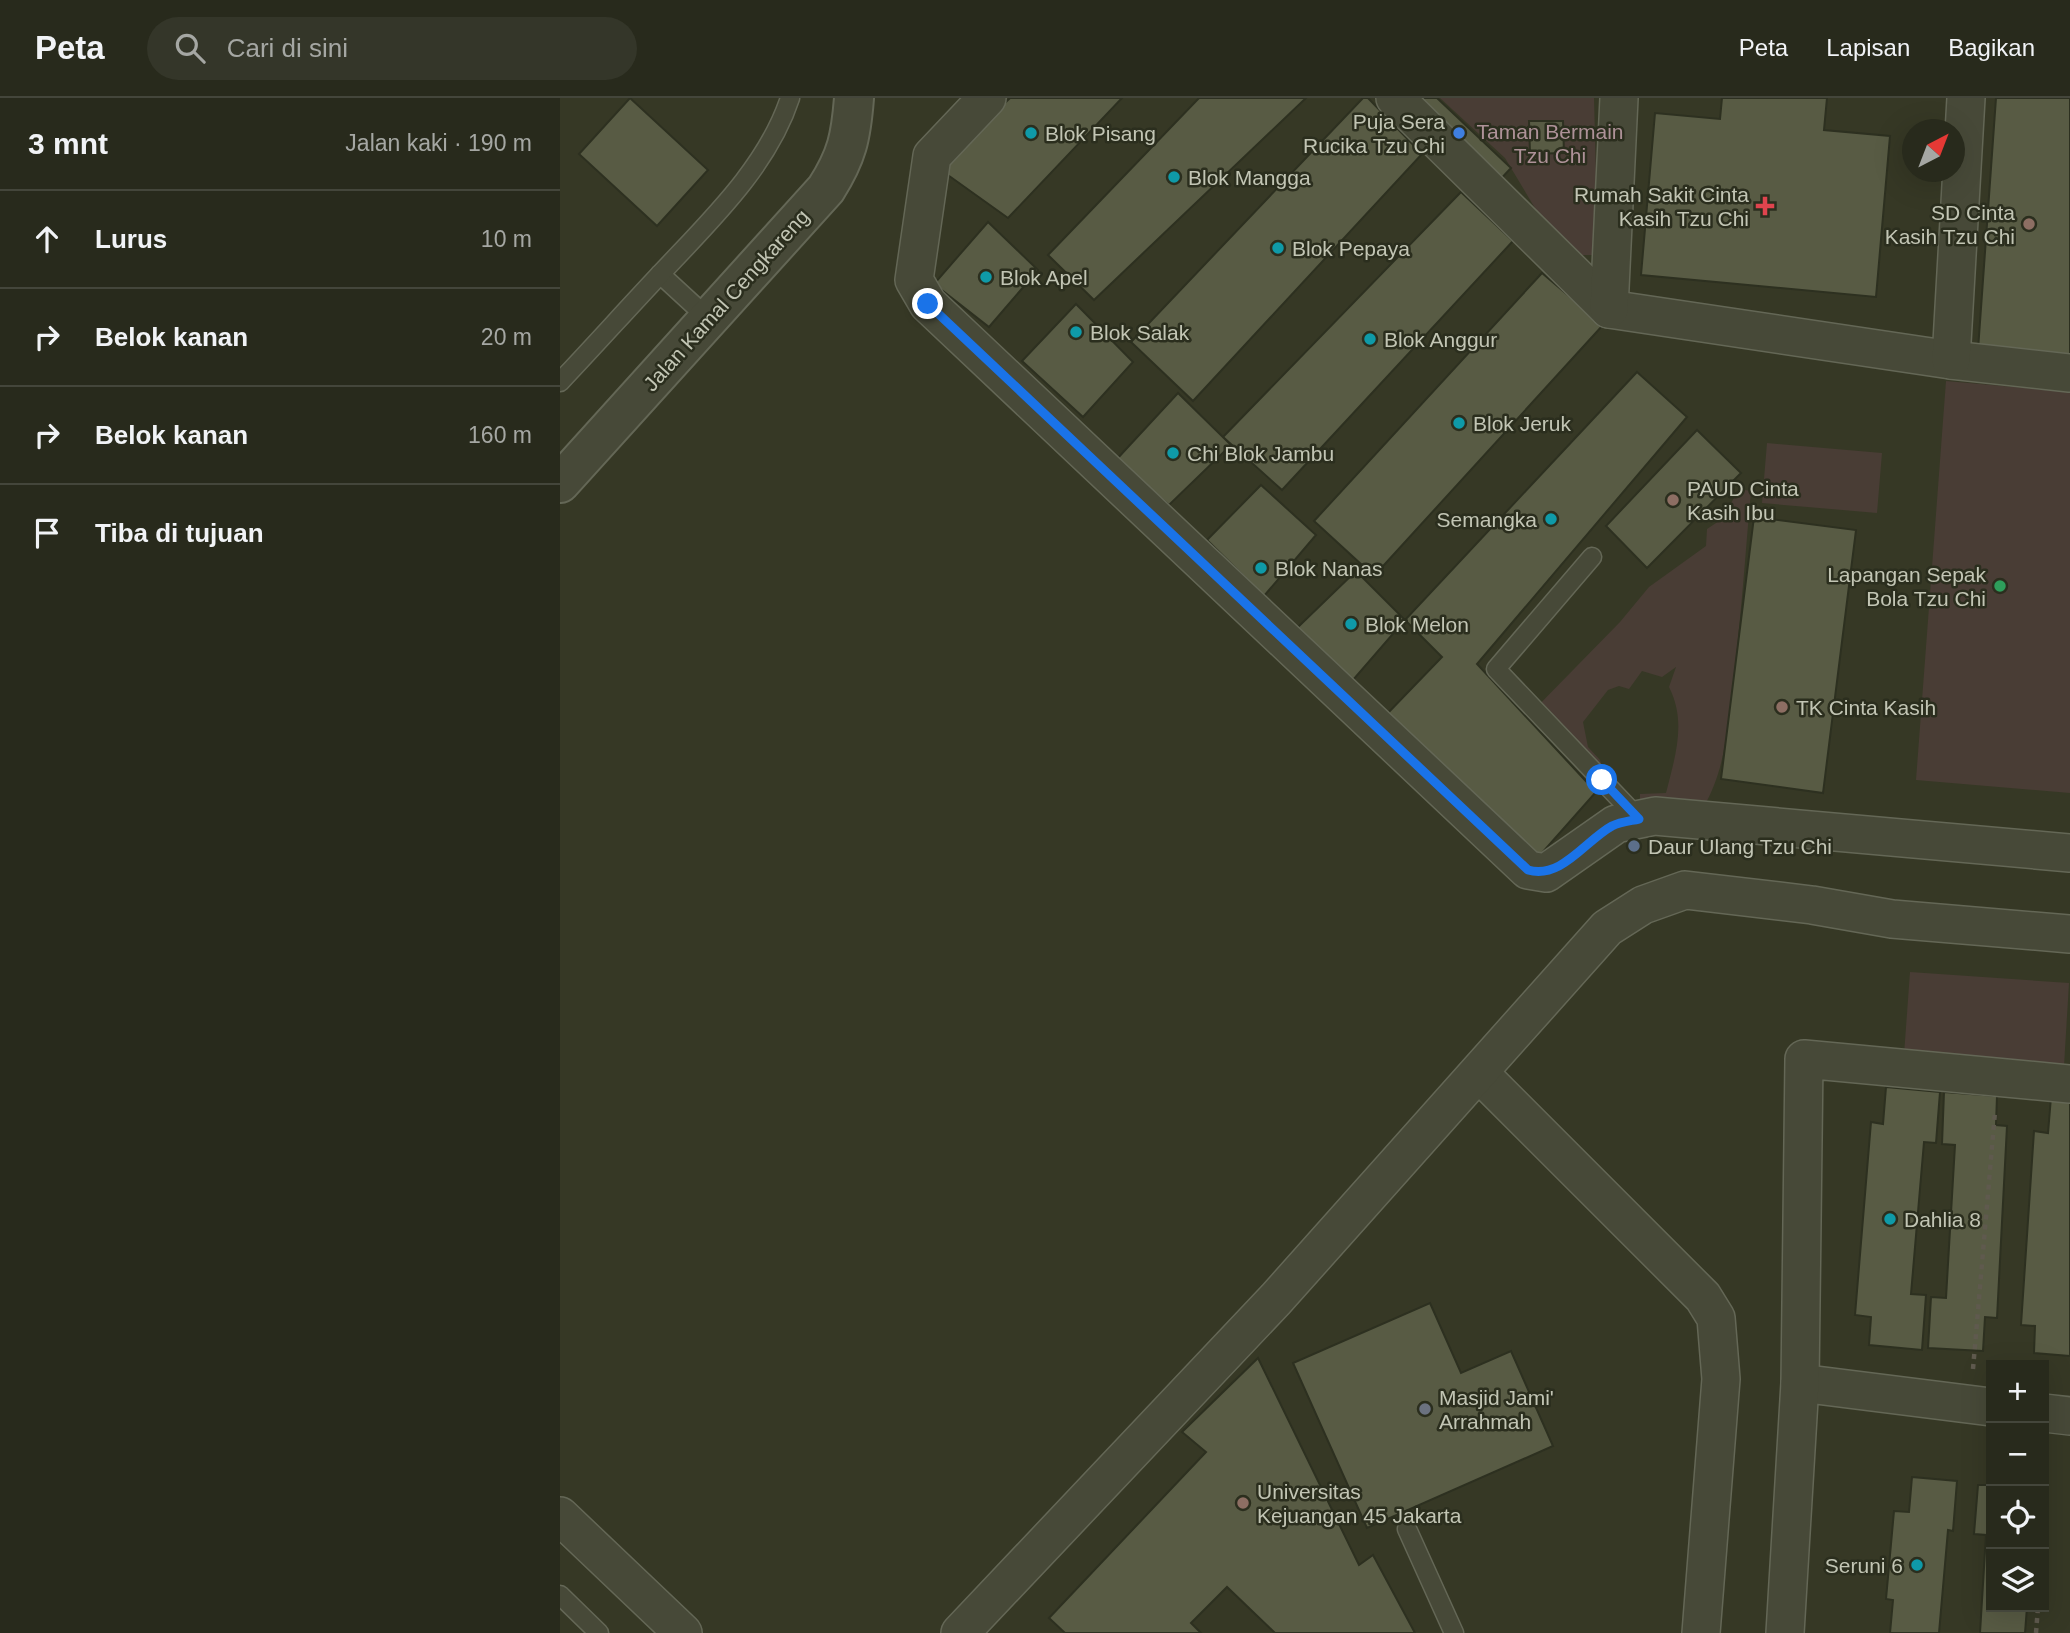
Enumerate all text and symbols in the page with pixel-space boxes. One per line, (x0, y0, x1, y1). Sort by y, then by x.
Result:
search box (147, 17, 637, 80)
text: Peta (35, 29, 105, 66)
icon: search (171, 29, 209, 67)
text: Cari di sini (227, 33, 348, 63)
text: Peta (1739, 34, 1788, 61)
text: Lapisan (1826, 34, 1910, 61)
text: Bagikan (1948, 34, 2035, 61)
place label: Puja Sera Rucika Tzu Chi (1303, 110, 1445, 157)
north arrow (1902, 119, 1965, 182)
park label: Taman Bermain Tzu Chi (1476, 120, 1624, 167)
place label: Blok Pisang (1045, 122, 1156, 145)
marker: Blok Pisang (1023, 125, 1039, 141)
marker: Puja Sera Rucika Tzu Chi (1451, 125, 1467, 141)
text: 3 mnt (28, 127, 108, 160)
text: Jalan kaki · 190 m (345, 130, 532, 156)
place label: Blok Mangga (1188, 166, 1311, 189)
marker: Blok Mangga (1166, 169, 1182, 185)
place label: Rumah Sakit Cinta Kasih Tzu Chi (1574, 183, 1749, 230)
marker: Rumah Sakit Cinta Kasih Tzu Chi (1755, 196, 1775, 216)
place label: SD Cinta Kasih Tzu Chi (1885, 201, 2015, 248)
street label: Jalan Kamal Cengkareng (639, 205, 813, 395)
marker: SD Cinta Kasih Tzu Chi (2021, 216, 2037, 232)
icon: ahead (28, 220, 66, 258)
text: Lurus (95, 224, 167, 254)
text: 10 m (481, 226, 532, 252)
place label: Blok Pepaya (1292, 237, 1410, 260)
marker: Blok Pepaya (1270, 240, 1286, 256)
place label: Blok Apel (1000, 266, 1088, 289)
marker: Blok Apel (978, 269, 994, 285)
route end (912, 288, 943, 319)
icon: right (28, 318, 66, 356)
place label: Blok Salak (1090, 321, 1190, 344)
text: Belok kanan (95, 322, 248, 352)
text: 20 m (481, 324, 532, 350)
marker: Blok Salak (1068, 324, 1084, 340)
place label: Blok Anggur (1384, 328, 1497, 351)
marker: Blok Anggur (1362, 331, 1378, 347)
place label: Blok Jeruk (1473, 412, 1572, 435)
marker: Blok Jeruk (1451, 415, 1467, 431)
icon: right (28, 416, 66, 454)
text: Belok kanan (95, 420, 248, 450)
text: 160 m (468, 422, 532, 448)
place label: Chi Blok Jambu (1187, 442, 1334, 465)
marker: Chi Blok Jambu (1165, 445, 1181, 461)
place label: PAUD Cinta Kasih Ibu (1687, 477, 1799, 524)
marker: PAUD Cinta Kasih Ibu (1665, 492, 1681, 508)
place label: Semangka (1437, 508, 1537, 531)
marker: Semangka (1543, 511, 1559, 527)
icon: arrive (28, 514, 66, 552)
text: Tiba di tujuan (95, 518, 264, 548)
place label: Blok Nanas (1275, 557, 1382, 580)
marker: Blok Nanas (1253, 560, 1269, 576)
place label: Lapangan Sepak Bola Tzu Chi (1827, 563, 1987, 610)
marker: Lapangan Sepak Bola Tzu Chi (1992, 578, 2008, 594)
place label: Blok Melon (1365, 613, 1469, 636)
marker: Blok Melon (1343, 616, 1359, 632)
place label: TK Cinta Kasih (1796, 696, 1936, 719)
marker: TK Cinta Kasih (1774, 699, 1790, 715)
route start (1586, 764, 1617, 795)
place label: Daur Ulang Tzu Chi (1648, 835, 1832, 858)
marker: Daur Ulang Tzu Chi (1626, 838, 1642, 854)
place label: Dahlia 8 (1904, 1208, 1981, 1231)
marker: Dahlia 8 (1882, 1211, 1898, 1227)
map controls (1986, 1360, 2049, 1612)
button: + (1986, 1360, 2049, 1423)
place label: Masjid Jami' Arrahmah (1439, 1386, 1554, 1433)
marker: Masjid Jami' Arrahmah (1417, 1401, 1433, 1417)
button: − (1986, 1423, 2049, 1486)
place label: Universitas Kejuangan 45 Jakarta (1257, 1480, 1462, 1527)
button: locate (1986, 1486, 2049, 1549)
marker: Universitas Kejuangan 45 Jakarta (1235, 1495, 1251, 1511)
button: layers (1986, 1549, 2049, 1612)
place label: Seruni 6 (1825, 1554, 1903, 1577)
marker: Seruni 6 (1909, 1557, 1925, 1573)

